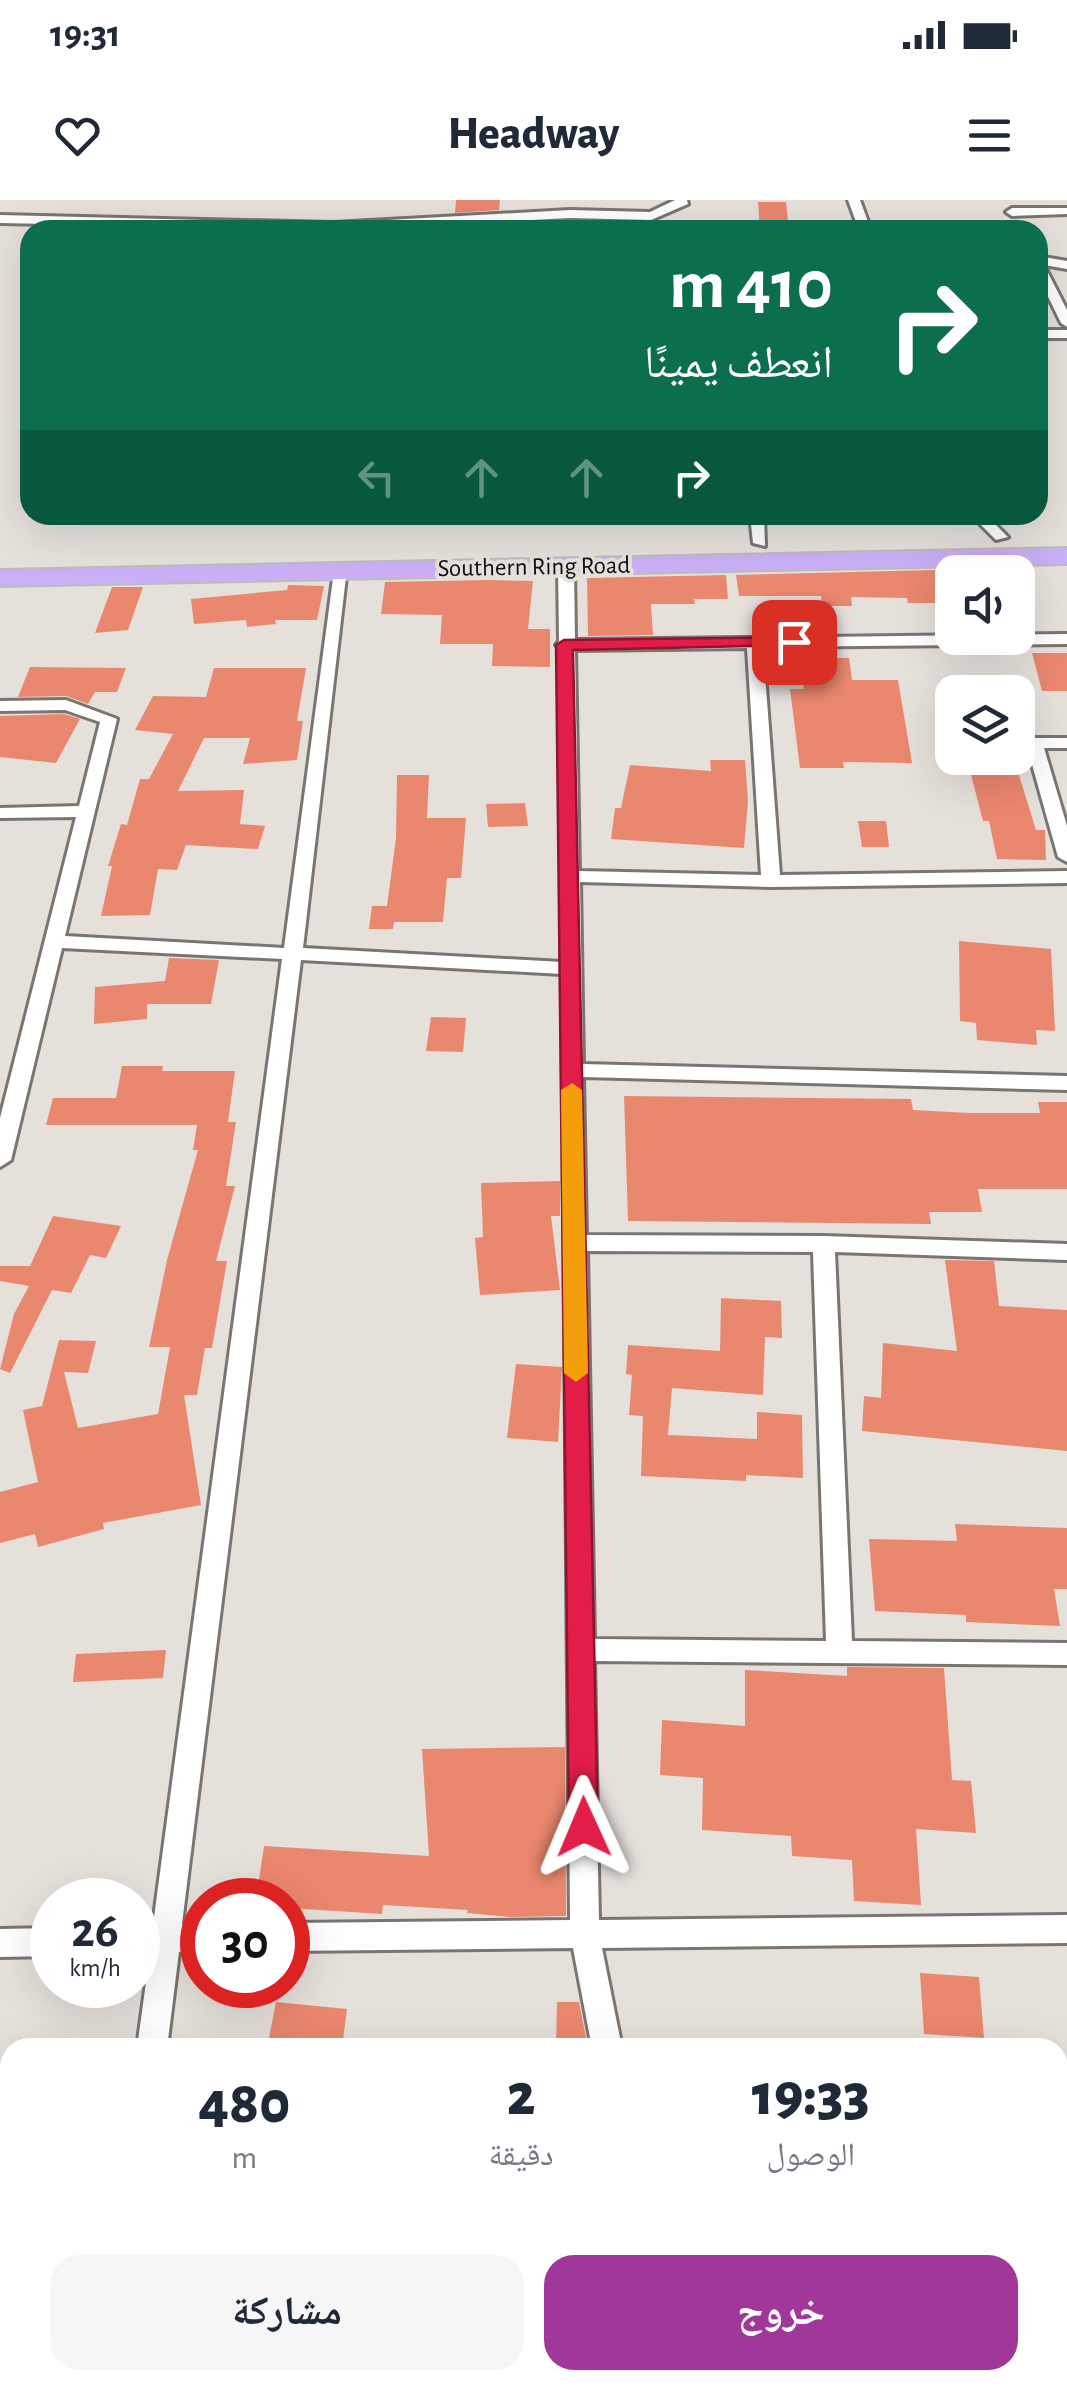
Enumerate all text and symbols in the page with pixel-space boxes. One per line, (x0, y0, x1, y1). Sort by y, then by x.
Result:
text: 19:31 (50, 16, 121, 54)
icon: heart (50, 108, 105, 163)
icon: menu (962, 108, 1017, 163)
text: Headway (448, 112, 619, 157)
text: 410 m (669, 251, 833, 321)
icon: right (868, 260, 998, 390)
text: انعطف يمينًا (644, 341, 833, 386)
icon: left (349, 450, 404, 505)
icon: ahead (454, 450, 509, 505)
icon: ahead (559, 450, 614, 505)
icon: right (664, 450, 719, 505)
street label: Southern Ring Road (437, 553, 631, 581)
map controls (935, 555, 1035, 775)
button: sound (935, 555, 1035, 655)
pin (752, 600, 837, 685)
icon: arrive (767, 615, 822, 670)
button: layers (935, 675, 1035, 775)
position arrow (532, 1775, 636, 1879)
speed limit sign: 30 (180, 1878, 310, 2008)
text: 26 (71, 1906, 119, 1956)
text: km/h (69, 1956, 121, 1981)
text: 2 (507, 2066, 535, 2126)
text: 19:33 (752, 2066, 870, 2126)
text: 480 (198, 2074, 290, 2134)
text: دقيقة (489, 2139, 554, 2171)
text: الوصول (767, 2139, 855, 2171)
text: m (232, 2142, 257, 2174)
button: مشاركة (50, 2255, 524, 2370)
button: خروج (544, 2255, 1018, 2370)

